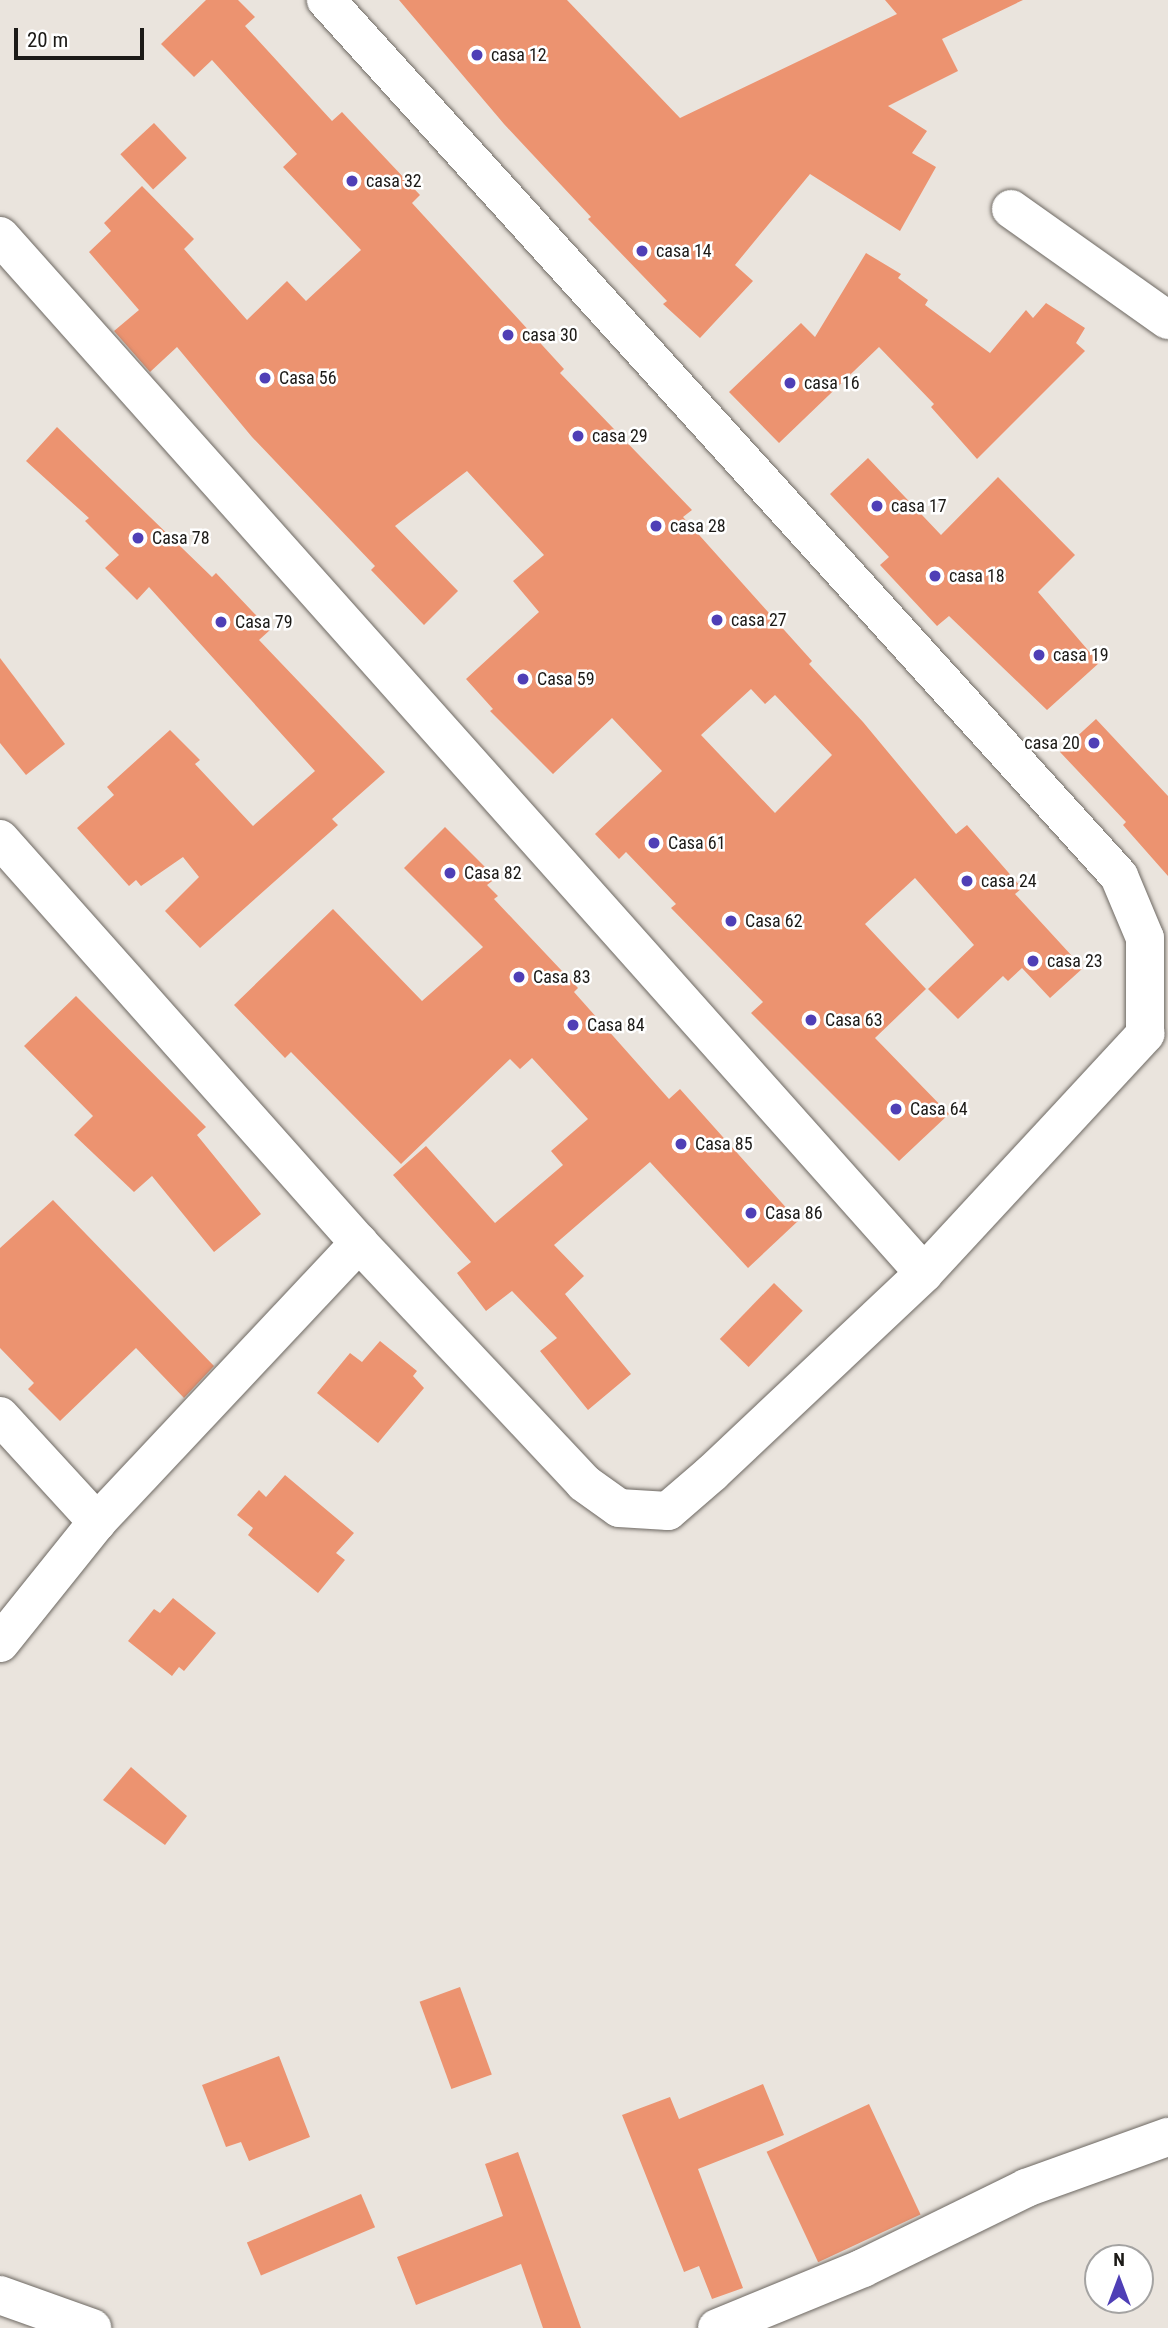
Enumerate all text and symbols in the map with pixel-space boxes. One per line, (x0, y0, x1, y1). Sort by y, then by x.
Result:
scale bar (18, 14, 147, 58)
text: 20 m (27, 28, 68, 52)
place label: casa 12 (491, 44, 547, 66)
marker: casa 12 (469, 47, 485, 63)
place label: casa 32 (366, 170, 422, 192)
marker: casa 32 (344, 173, 360, 189)
place label: casa 14 (656, 240, 712, 262)
marker: casa 14 (634, 243, 650, 259)
place label: casa 30 (522, 324, 578, 346)
marker: casa 30 (500, 327, 516, 343)
place label: Casa 56 (279, 367, 337, 389)
marker: Casa 56 (257, 370, 273, 386)
place label: casa 16 (804, 372, 860, 394)
marker: casa 16 (782, 375, 798, 391)
place label: casa 29 (592, 425, 648, 447)
marker: casa 29 (570, 428, 586, 444)
place label: casa 17 (891, 495, 947, 517)
marker: casa 17 (869, 498, 885, 514)
place label: casa 28 (670, 515, 726, 537)
marker: casa 28 (648, 518, 664, 534)
place label: Casa 78 (152, 527, 210, 549)
marker: Casa 78 (130, 530, 146, 546)
place label: casa 18 (949, 565, 1005, 587)
marker: casa 18 (927, 568, 943, 584)
place label: casa 27 (731, 609, 787, 631)
place label: Casa 79 (235, 611, 293, 633)
marker: casa 27 (709, 612, 725, 628)
marker: Casa 79 (213, 614, 229, 630)
place label: casa 19 (1053, 644, 1109, 666)
marker: casa 19 (1031, 647, 1047, 663)
place label: Casa 59 (537, 668, 595, 690)
marker: Casa 59 (515, 671, 531, 687)
place label: casa 20 (1024, 732, 1080, 754)
marker: casa 20 (1086, 735, 1102, 751)
place label: Casa 61 (668, 832, 726, 854)
marker: Casa 61 (646, 835, 662, 851)
place label: Casa 82 (464, 862, 522, 884)
marker: Casa 82 (442, 865, 458, 881)
place label: casa 24 (981, 870, 1037, 892)
marker: casa 24 (959, 873, 975, 889)
place label: Casa 62 (745, 910, 803, 932)
marker: Casa 62 (723, 913, 739, 929)
place label: casa 23 (1047, 950, 1103, 972)
marker: casa 23 (1025, 953, 1041, 969)
place label: Casa 83 (533, 966, 591, 988)
marker: Casa 83 (511, 969, 527, 985)
place label: Casa 63 (825, 1009, 883, 1031)
marker: Casa 63 (803, 1012, 819, 1028)
place label: Casa 84 (587, 1014, 645, 1036)
marker: Casa 84 (565, 1017, 581, 1033)
place label: Casa 64 (910, 1098, 968, 1120)
marker: Casa 64 (888, 1101, 904, 1117)
place label: Casa 85 (695, 1133, 753, 1155)
marker: Casa 85 (673, 1136, 689, 1152)
place label: Casa 86 (765, 1202, 823, 1224)
marker: Casa 86 (743, 1205, 759, 1221)
north arrow (1084, 2244, 1154, 2314)
text: N (1113, 2248, 1125, 2271)

